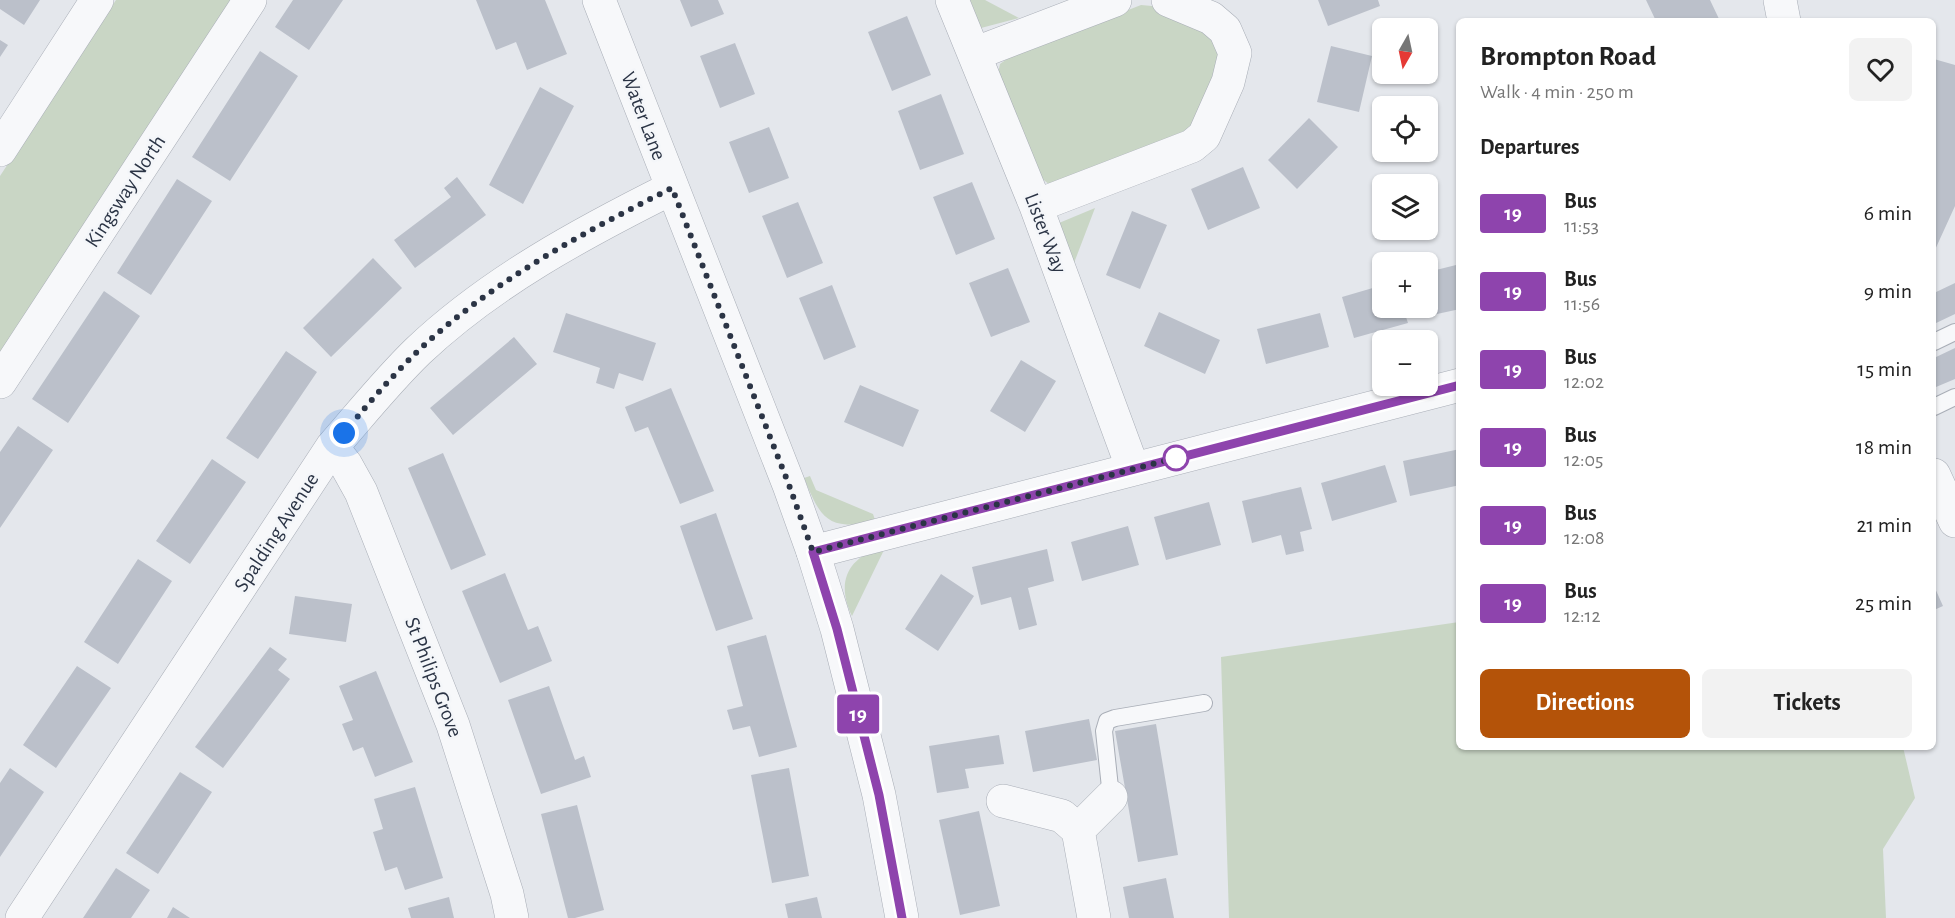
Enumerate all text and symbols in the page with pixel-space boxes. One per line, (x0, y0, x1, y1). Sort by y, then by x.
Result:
north arrow (1372, 18, 1438, 84)
map controls (1372, 18, 1438, 396)
button: heart (1849, 38, 1912, 101)
text: Brompton Road (1480, 43, 1656, 71)
street label: Water Lane (617, 69, 670, 163)
text: Walk · 4 min · 250 m (1480, 82, 1634, 102)
button: locate (1372, 96, 1438, 162)
street label: Kingsway North (81, 131, 169, 251)
text: Departures (1480, 136, 1580, 158)
button: layers (1372, 174, 1438, 240)
street label: Lister Way (1021, 190, 1070, 276)
text: Bus (1564, 190, 1597, 212)
text: 6 min (1864, 202, 1912, 224)
text: 19 (1504, 203, 1522, 224)
text: 11:53 (1564, 216, 1599, 236)
button: + (1372, 252, 1438, 318)
text: Bus (1564, 268, 1597, 290)
text: 9 min (1864, 280, 1912, 302)
text: 19 (1504, 281, 1522, 302)
text: 11:56 (1564, 294, 1600, 314)
button: − (1372, 330, 1438, 396)
text: Bus (1564, 346, 1597, 368)
text: 15 min (1857, 358, 1912, 380)
text: 19 (1504, 359, 1522, 380)
text: 12:02 (1564, 372, 1604, 392)
your location (329, 418, 359, 448)
text: Bus (1564, 424, 1597, 446)
text: 18 min (1856, 436, 1912, 458)
text: 19 (1504, 437, 1522, 458)
unlabelled marker (1163, 445, 1189, 471)
text: 12:05 (1564, 450, 1603, 470)
street label: Spalding Avenue (230, 469, 323, 596)
text: Bus (1564, 502, 1597, 524)
text: 21 min (1857, 514, 1912, 536)
text: 19 (1504, 515, 1522, 536)
text: 12:08 (1564, 528, 1605, 548)
text: Bus (1564, 580, 1597, 602)
text: 25 min (1855, 592, 1912, 614)
text: 19 (1504, 593, 1522, 614)
text: 12:12 (1564, 606, 1601, 626)
street label: St Philips Grove (401, 614, 466, 740)
button: Directions (1480, 669, 1690, 738)
button: Tickets (1702, 669, 1912, 738)
line badge: 19 (831, 694, 885, 734)
text: 19 (849, 704, 867, 725)

